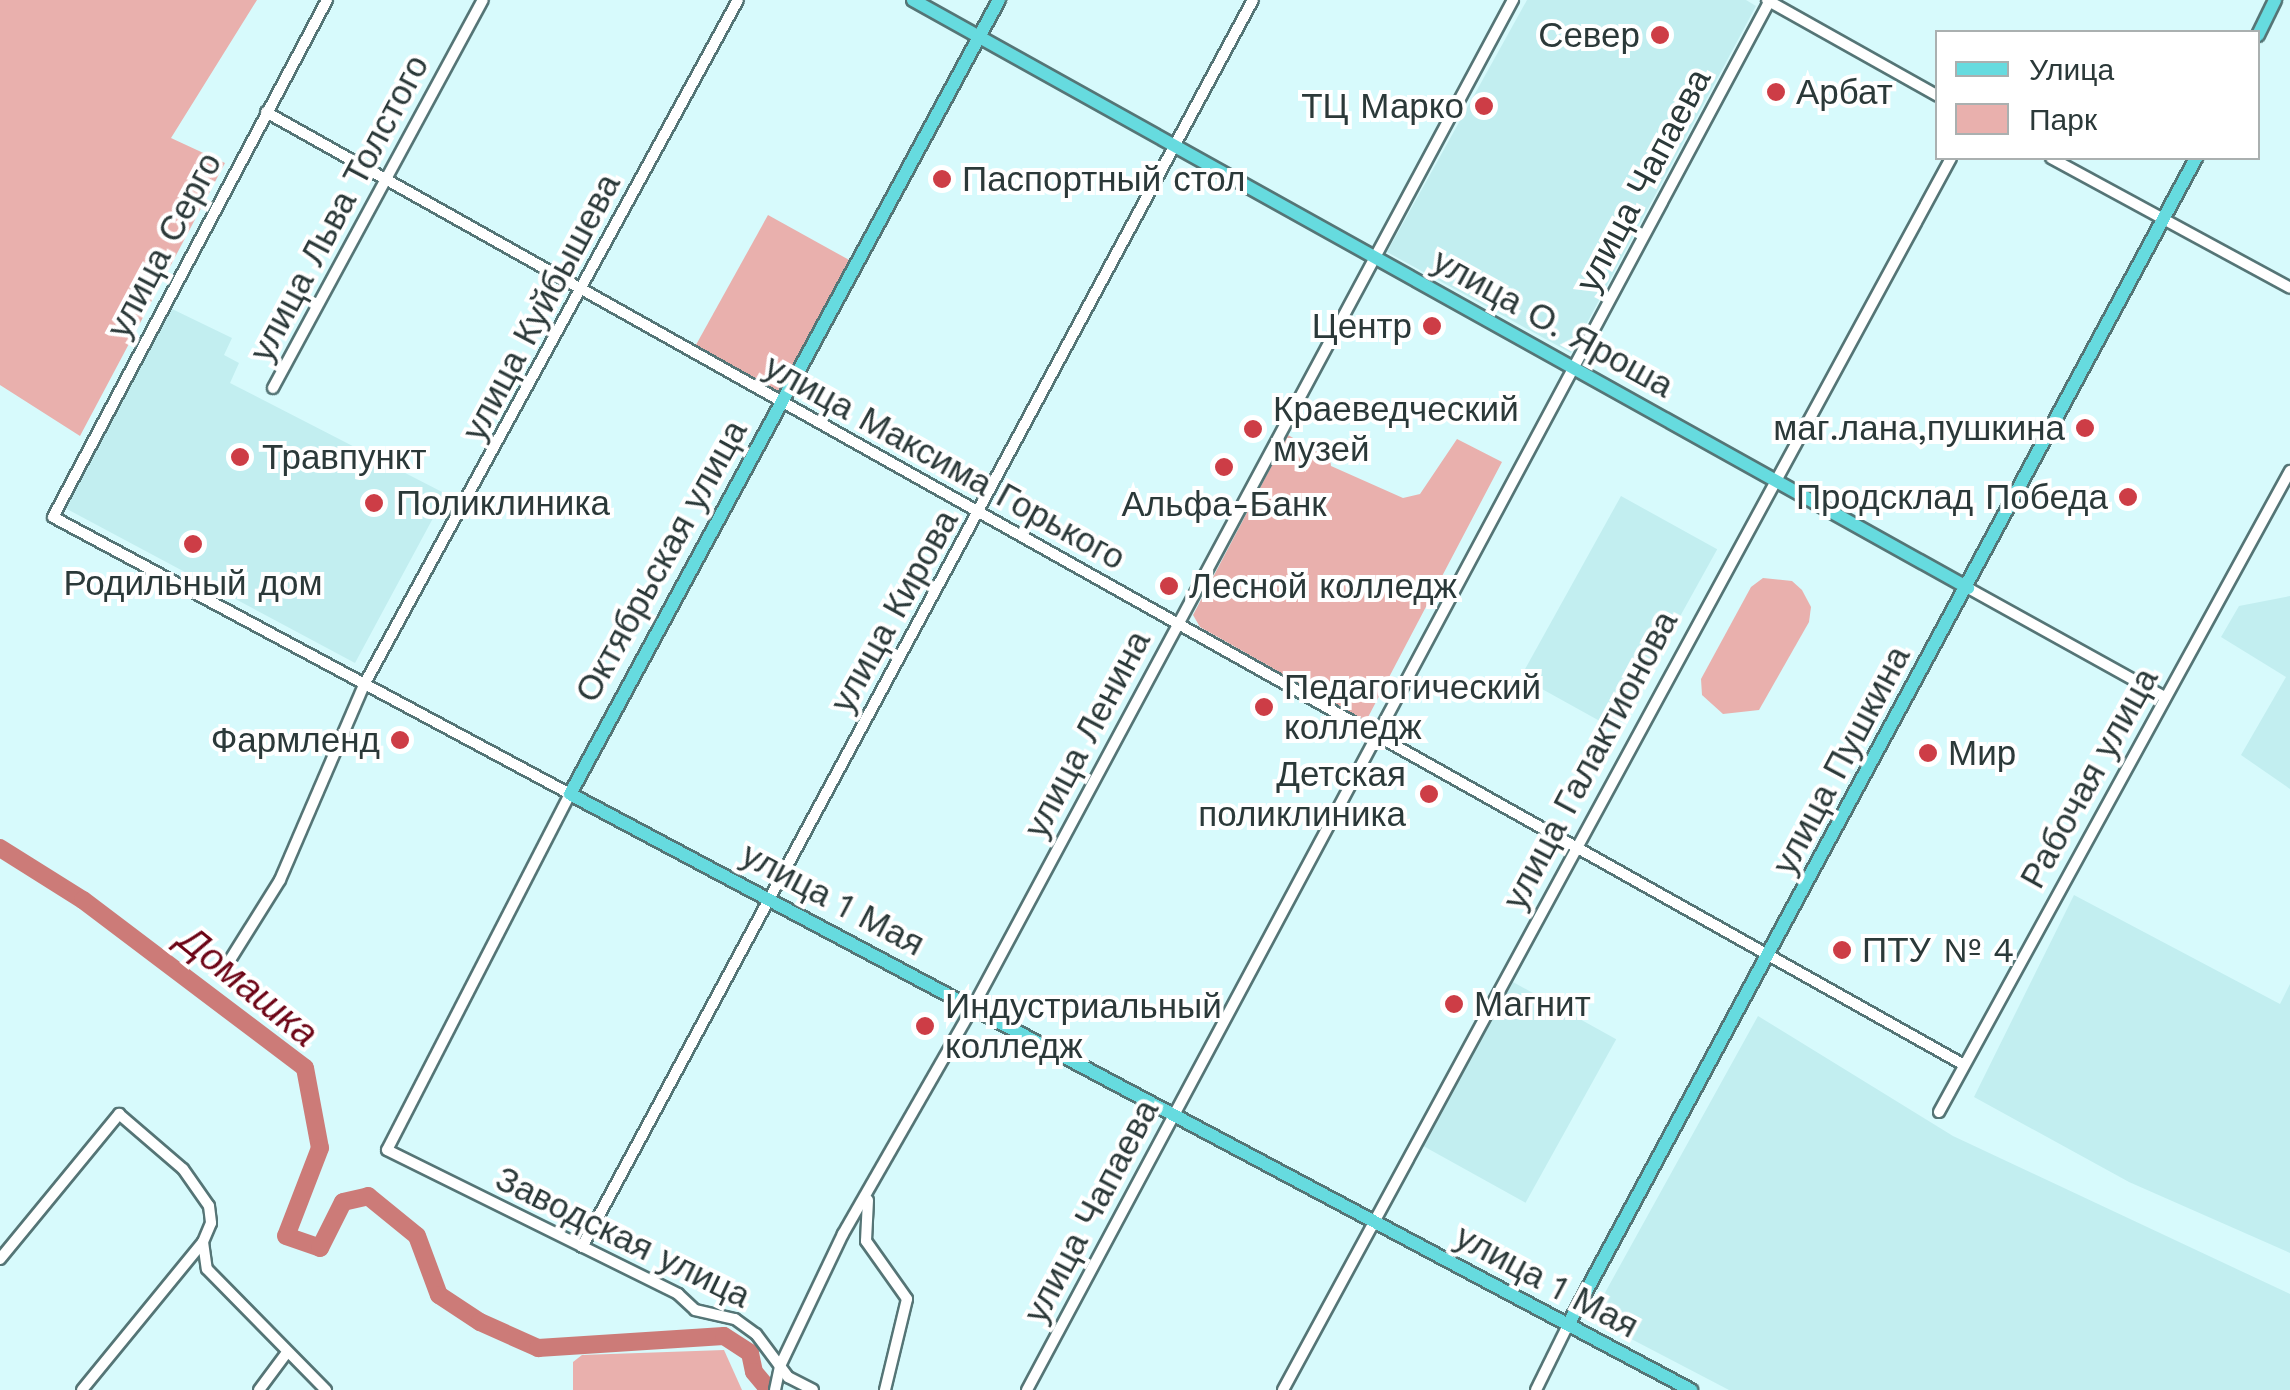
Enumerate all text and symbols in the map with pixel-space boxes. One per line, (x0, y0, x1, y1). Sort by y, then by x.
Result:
place label: Север (1538, 14, 1640, 56)
marker: Север (1649, 24, 1671, 46)
legend (1935, 30, 2260, 160)
street label: улица Льва Толстого (240, 48, 438, 368)
text: Улица (2029, 52, 2114, 87)
street label: улица Чапаева (1567, 61, 1719, 299)
place label: Арбат (1796, 71, 1893, 113)
marker: Арбат (1765, 81, 1787, 103)
place label: ТЦ Марко (1301, 85, 1464, 127)
marker: ТЦ Марко (1473, 95, 1495, 117)
text: Парк (2029, 102, 2097, 137)
street label: улица Серго (98, 145, 230, 345)
place label: Паспортный стол (962, 158, 1245, 200)
street label: улица Куйбышева (453, 166, 629, 448)
marker: Паспортный стол (931, 168, 953, 190)
street label: улица О. Яроша (1425, 240, 1681, 406)
place label: Центр (1312, 305, 1412, 347)
marker: Центр (1421, 315, 1443, 337)
street label: улица Максима Горького (757, 345, 1133, 579)
place label: Краеведческий музей (1273, 388, 1519, 470)
place label: маг.лана,пушкина (1773, 407, 2065, 449)
street label: Октябрьская улица (566, 413, 756, 709)
marker: маг.лана,пушкина (2074, 417, 2096, 439)
marker: Краеведческий музей (1242, 418, 1264, 440)
place label: Травпункт (262, 436, 426, 478)
marker: Травпункт (227, 444, 253, 470)
marker: Альфа-Банк (1213, 456, 1235, 478)
place label: Продсклад Победа (1796, 476, 2108, 518)
place label: Поликлиника (396, 482, 610, 524)
place label: Альфа-Банк (1121, 483, 1327, 525)
marker: Продсклад Победа (2117, 486, 2139, 508)
marker: Поликлиника (361, 490, 387, 516)
street label: улица Кирова (821, 503, 967, 719)
marker: Родильный дом (180, 531, 206, 557)
place label: Родильный дом (63, 562, 323, 604)
place label: Лесной колледж (1189, 565, 1457, 607)
marker: Лесной колледж (1158, 575, 1180, 597)
street label: улица Галактионова (1494, 604, 1686, 916)
street label: улица Ленина (1015, 623, 1159, 845)
street label: улица Пушкина (1763, 639, 1919, 881)
street label: Рабочая улица (2011, 661, 2167, 895)
place label: Педагогический колледж (1284, 666, 1541, 748)
marker: Педагогический колледж (1253, 696, 1275, 718)
place label: Фармленд (211, 719, 380, 761)
marker: Фармленд (389, 729, 411, 751)
place label: Мир (1948, 732, 2016, 774)
marker: Мир (1917, 742, 1939, 764)
place label: Детская поликлиника (1198, 753, 1406, 835)
marker: Детская поликлиника (1416, 781, 1442, 807)
street label: улица 1 Мая (734, 833, 932, 965)
water label: Домашка (169, 917, 327, 1057)
place label: ПТУ № 4 (1862, 929, 2014, 971)
marker: ПТУ № 4 (1831, 939, 1853, 961)
place label: Магнит (1474, 983, 1591, 1025)
place label: Индустриальный колледж (945, 985, 1222, 1067)
marker: Магнит (1443, 993, 1465, 1015)
marker: Индустриальный колледж (914, 1015, 936, 1037)
street label: улица Чапаева (1015, 1092, 1167, 1330)
street label: Заводская улица (489, 1157, 757, 1317)
street label: улица 1 Мая (1448, 1215, 1646, 1347)

